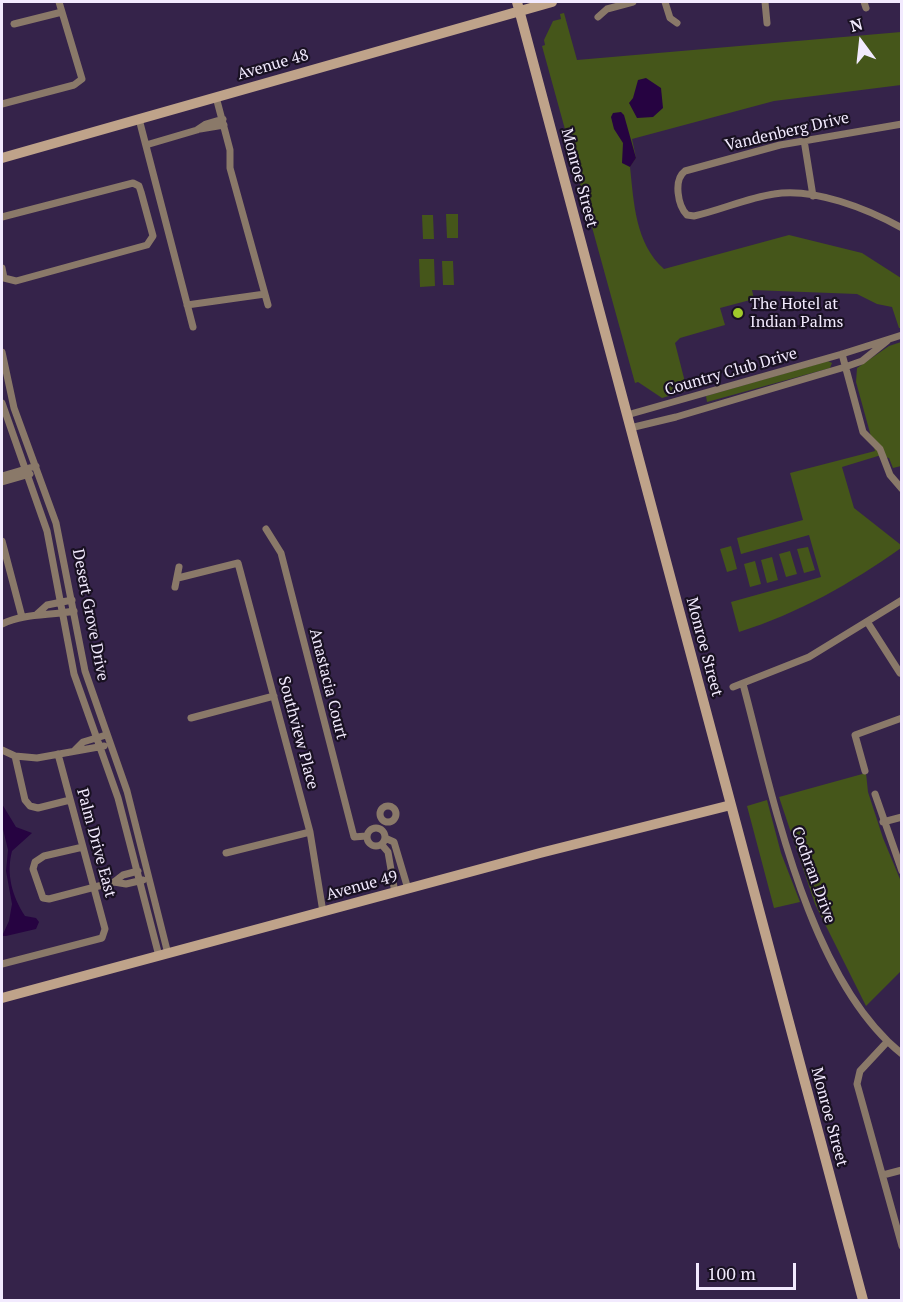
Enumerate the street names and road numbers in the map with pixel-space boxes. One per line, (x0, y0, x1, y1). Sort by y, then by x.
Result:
street label: Avenue 48 (235, 46, 311, 84)
street label: Vandenberg Drive (723, 108, 851, 156)
street label: Monroe Street (557, 126, 601, 230)
street label: Country Club Drive (663, 344, 799, 400)
street label: Desert Grove Drive (68, 547, 112, 683)
street label: Monroe Street (682, 595, 726, 699)
street label: Anastacia Court (305, 627, 351, 741)
street label: Southview Place (274, 674, 322, 792)
street label: Palm Drive East (72, 786, 120, 900)
street label: Cochran Drive (787, 824, 839, 926)
street label: Avenue 49 (324, 867, 400, 905)
street label: Monroe Street (807, 1065, 851, 1169)

